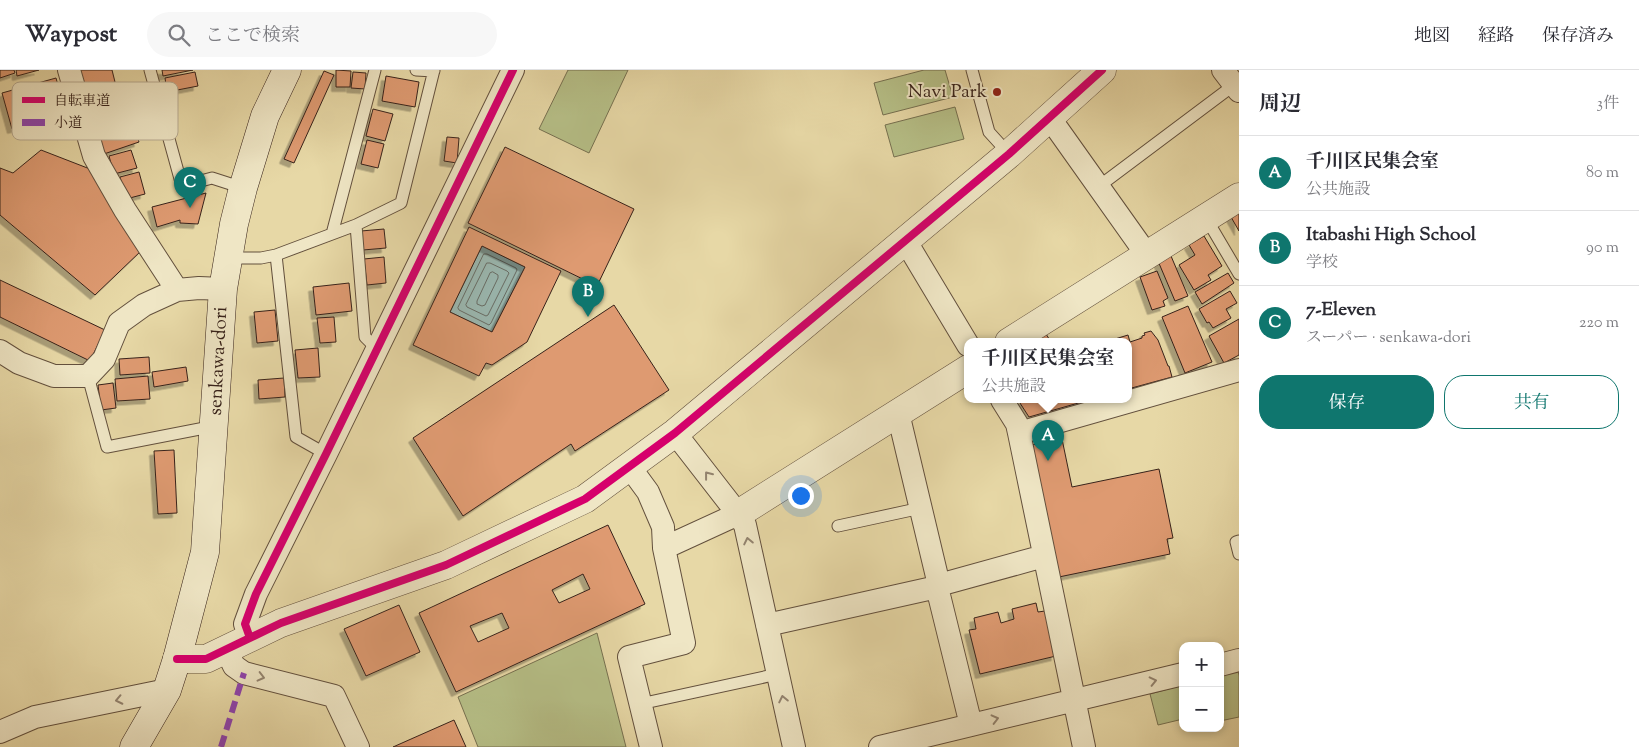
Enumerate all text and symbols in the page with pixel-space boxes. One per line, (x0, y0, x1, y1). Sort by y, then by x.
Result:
search box (147, 12, 497, 57)
text: Waypost (25, 18, 117, 52)
icon: search (165, 21, 193, 49)
text: ここで検索 (205, 23, 300, 50)
text: 地図 (1414, 24, 1450, 50)
text: 経路 (1478, 24, 1514, 50)
text: 保存済み (1542, 24, 1614, 50)
place label: Navi Park (908, 79, 988, 106)
legend (12, 82, 178, 140)
marker: Navi Park (991, 86, 1003, 98)
text: 周辺 (1259, 90, 1301, 120)
text: 自転車道 (54, 92, 110, 112)
text: 3件 (1597, 93, 1619, 116)
text: 小道 (54, 114, 82, 134)
text: 千川区民集会室 (1306, 149, 1439, 176)
text: A (1269, 162, 1282, 185)
text: 80 m (1586, 162, 1619, 185)
pin: C (174, 167, 206, 208)
text: 公共施設 (1306, 179, 1370, 202)
text: Itabashi High School (1306, 222, 1476, 249)
text: B (1270, 237, 1280, 260)
text: 90 m (1586, 237, 1619, 260)
text: 学校 (1306, 252, 1338, 275)
pin: B (572, 276, 604, 317)
text: 7-Eleven (1306, 297, 1376, 324)
street label: senkawa-dori (203, 306, 235, 416)
text: C (1269, 312, 1281, 335)
text: 220 m (1579, 312, 1619, 335)
text: スーパー · senkawa-dori (1306, 327, 1471, 350)
popup (964, 338, 1132, 403)
text: 千川区民集会室 (981, 346, 1115, 373)
button: 保存 (1259, 375, 1434, 429)
button: 共有 (1444, 375, 1619, 429)
text: 公共施設 (981, 376, 1046, 399)
pin: A (1032, 420, 1064, 461)
one-way arrow (705, 471, 714, 481)
your location (788, 483, 814, 509)
one-way arrow (743, 536, 754, 545)
map controls (1179, 642, 1224, 732)
button: + (1179, 642, 1224, 687)
one-way arrow (257, 672, 265, 682)
one-way arrow (1148, 676, 1157, 687)
button: − (1179, 687, 1224, 732)
one-way arrow (115, 694, 123, 705)
one-way arrow (778, 695, 789, 704)
one-way arrow (990, 714, 999, 725)

